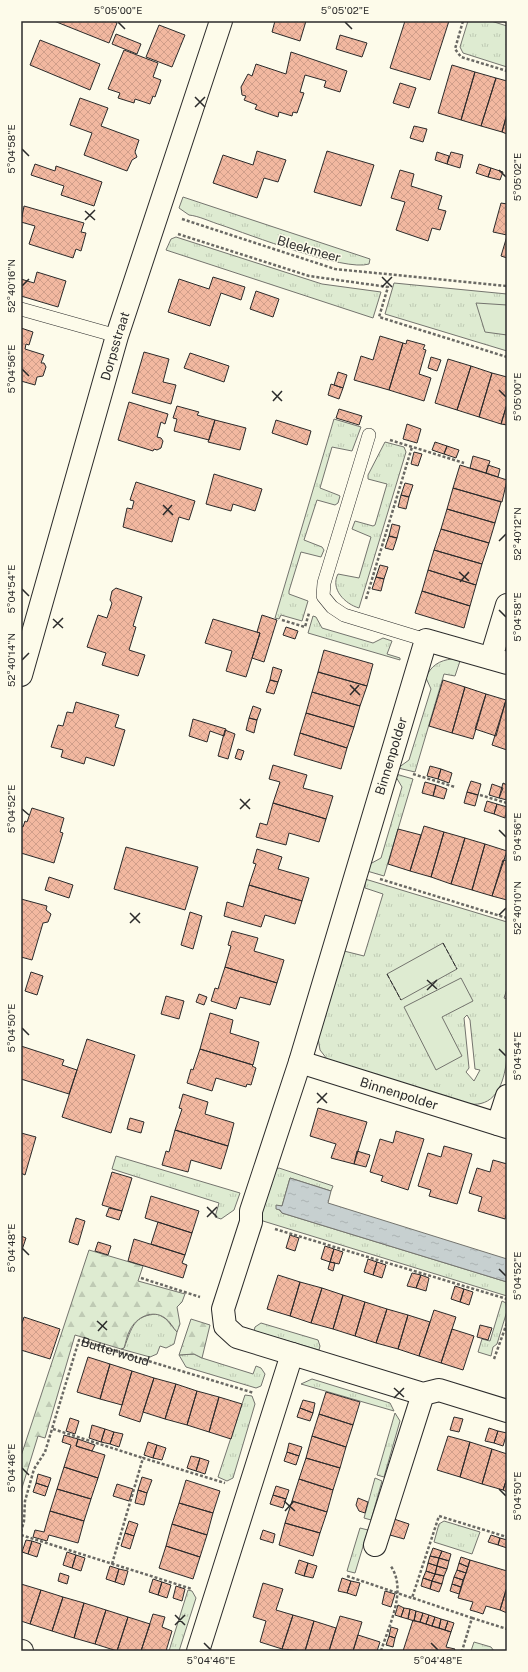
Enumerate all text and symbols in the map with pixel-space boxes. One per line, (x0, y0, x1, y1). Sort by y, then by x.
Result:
text: 5°05'00"E (94, 4, 142, 16)
text: 5°05'02"E (321, 4, 369, 16)
text: 5°04'58"E (5, 124, 17, 174)
text: 5°05'02"E (511, 153, 523, 201)
street label: Bleekmeer (275, 233, 343, 265)
text: 52°40'16"N (5, 259, 17, 313)
street label: Dorpsstraat (97, 310, 132, 382)
text: 5°04'56"E (5, 345, 17, 394)
text: 5°05'00"E (511, 373, 523, 421)
text: 52°40'12"N (511, 507, 523, 561)
text: 5°04'54"E (5, 564, 17, 614)
text: 5°04'58"E (511, 592, 523, 642)
text: 52°40'14"N (5, 633, 17, 687)
street label: Binnenpolder (372, 715, 410, 797)
text: 5°04'52"E (5, 785, 17, 833)
text: 5°04'56"E (511, 813, 523, 862)
text: 52°40'10"N (511, 881, 523, 935)
text: 5°04'50"E (5, 1004, 17, 1052)
text: 5°04'54"E (511, 1031, 523, 1081)
street label: Binnenpolder (358, 1074, 440, 1112)
text: 5°04'48"E (5, 1223, 17, 1273)
text: 5°04'52"E (511, 1252, 523, 1300)
street label: Butterwoud (79, 1334, 152, 1368)
text: 5°04'46"E (5, 1444, 17, 1492)
text: 5°04'50"E (511, 1472, 523, 1520)
text: 5°04'46"E (187, 1654, 235, 1666)
text: 5°04'48"E (413, 1654, 463, 1666)

